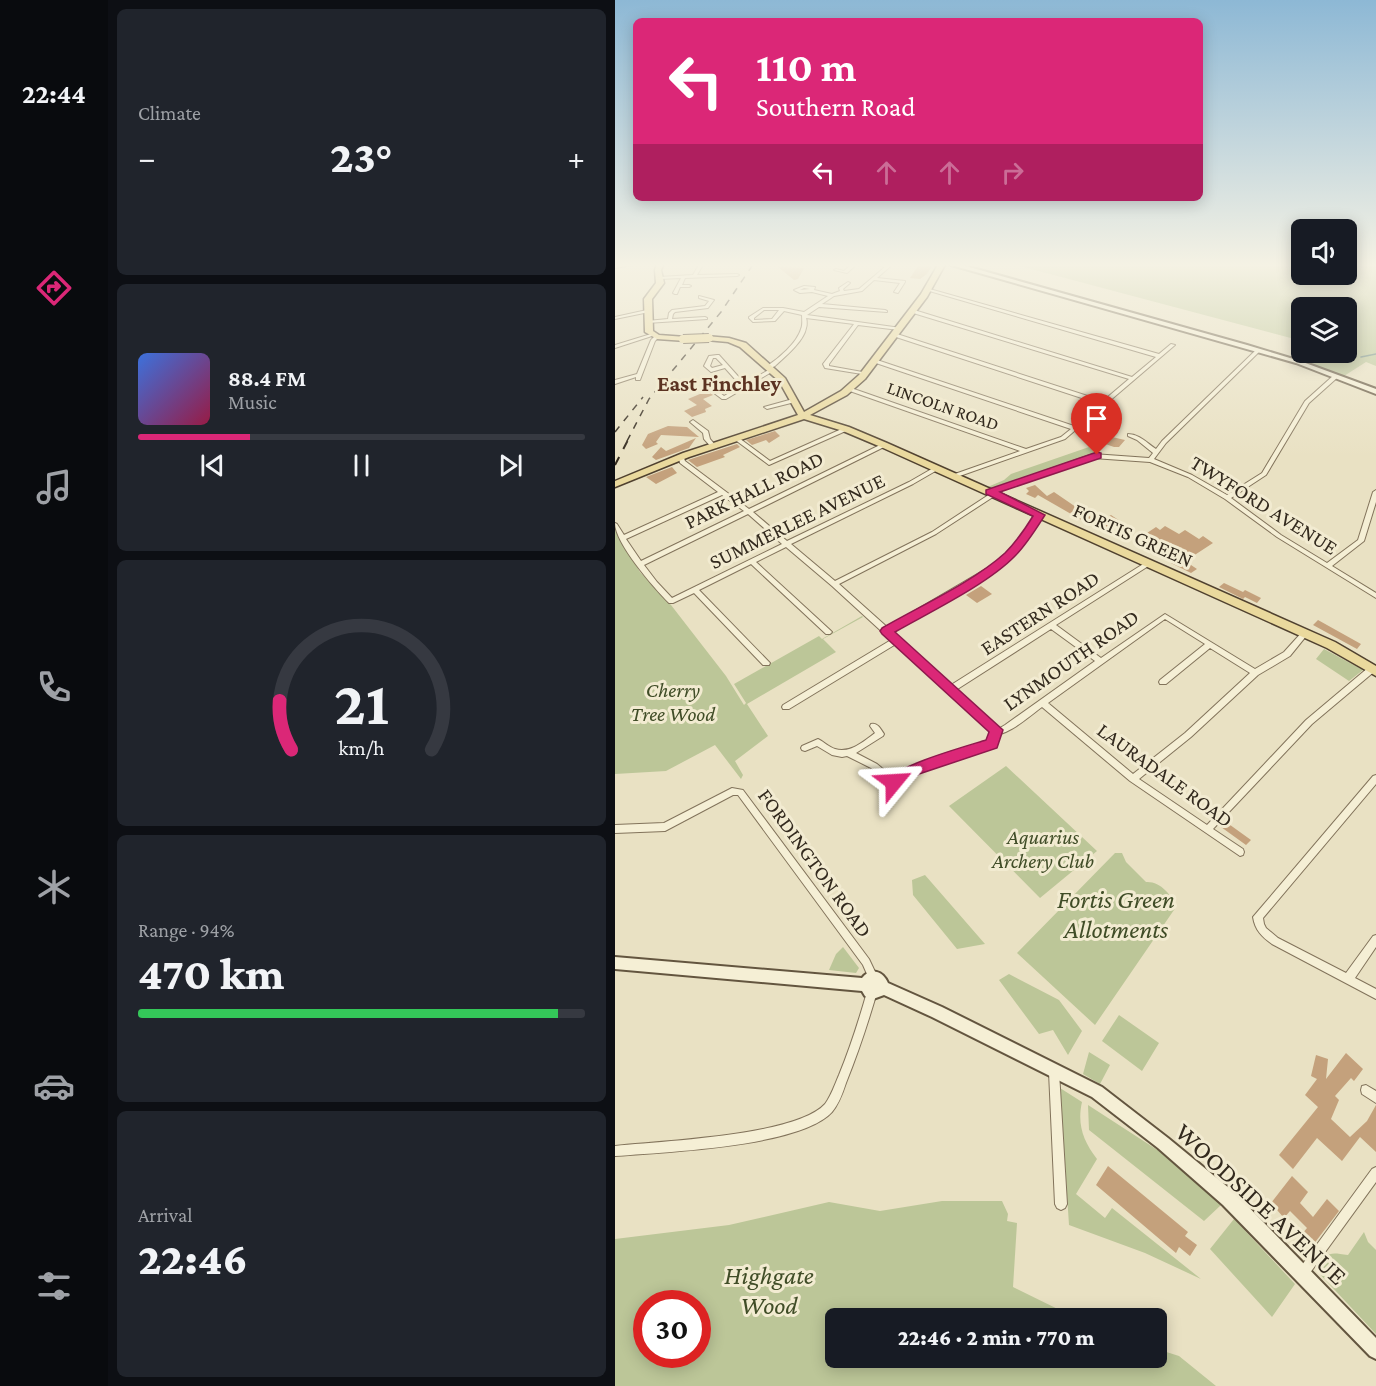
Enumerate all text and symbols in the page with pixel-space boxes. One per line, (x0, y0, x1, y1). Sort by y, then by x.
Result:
icon: left (657, 42, 735, 120)
text: 110 m (756, 43, 857, 90)
text: 22:44 (22, 79, 86, 109)
text: Southern Road (756, 92, 916, 122)
text: Climate (138, 102, 201, 124)
text: 23° (330, 132, 393, 182)
text: − (138, 139, 155, 176)
text: + (568, 139, 585, 176)
icon: left (807, 156, 840, 189)
icon: ahead (870, 156, 903, 189)
icon: ahead (933, 156, 966, 189)
icon: right (996, 156, 1029, 189)
map controls (1291, 219, 1357, 363)
button: sound (1291, 219, 1357, 285)
icon: directions (33, 267, 75, 309)
button: layers (1291, 297, 1357, 363)
text: 88.4 FM (228, 366, 306, 391)
district label: East Finchley (657, 371, 781, 396)
street label: LINCOLN ROAD (884, 377, 1002, 435)
text: Music (228, 391, 277, 413)
pin (1071, 393, 1122, 455)
icon: arrive (1080, 402, 1113, 435)
street label: PARK HALL ROAD (681, 446, 827, 534)
icon: previous (196, 449, 229, 482)
icon: pause (345, 449, 378, 482)
icon: next (494, 449, 527, 482)
street label: TWYFORD AVENUE (1186, 450, 1342, 560)
icon: music (33, 466, 75, 508)
street label: SUMMERLEE AVENUE (705, 468, 889, 574)
street label: FORTIS GREEN (1069, 498, 1197, 572)
street label: EASTERN ROAD (976, 566, 1104, 660)
street label: LYNMOUTH ROAD (999, 604, 1143, 716)
icon: phone (33, 666, 75, 708)
text: 21 (334, 668, 389, 737)
park label: Cherry Tree Wood (631, 678, 716, 726)
street label: LAURADALE ROAD (1093, 718, 1237, 832)
text: km/h (338, 736, 385, 760)
position arrow (862, 750, 926, 814)
street label: FORDINGTON ROAD (753, 784, 877, 942)
park label: Aquarius Archery Club (991, 825, 1094, 873)
icon: climate (33, 866, 75, 908)
park label: Fortis Green Allotments (1057, 885, 1175, 944)
text: Range · 94% (138, 919, 235, 941)
text: 470 km (138, 949, 284, 999)
icon: car (33, 1065, 75, 1107)
street label: WOODSIDE AVENUE (1169, 1117, 1353, 1291)
text: Arrival (138, 1204, 192, 1226)
text: 22:46 (138, 1234, 248, 1284)
park label: Highgate Wood (724, 1261, 814, 1320)
icon: filters (33, 1265, 75, 1307)
speed limit sign: 30 (633, 1290, 711, 1368)
text: 22:46 · 2 min · 770 m (898, 1325, 1094, 1350)

